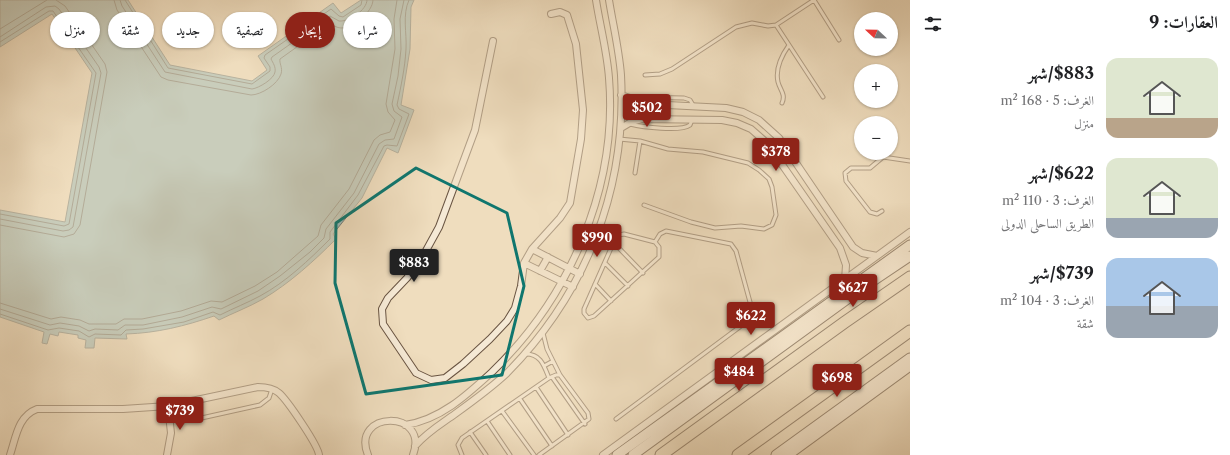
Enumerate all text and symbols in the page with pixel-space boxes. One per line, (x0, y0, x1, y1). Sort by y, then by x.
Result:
chip: منزل (50, 12, 100, 48)
chip: شقة (108, 12, 154, 48)
chip: جديد (162, 12, 214, 48)
chip: تصفية (222, 12, 277, 48)
chip: إيجار (285, 12, 335, 48)
chip: شراء (343, 12, 392, 48)
north arrow (854, 12, 898, 56)
map controls (854, 12, 898, 160)
text: العقارات: 9 (1149, 12, 1218, 32)
icon: filters (922, 13, 944, 35)
text: $883/شهر (1028, 63, 1094, 83)
button: + (854, 64, 898, 108)
icon: home (1138, 74, 1186, 122)
text: الغرف: 5 · 168 m² (1000, 92, 1094, 108)
pin: $502 (623, 94, 671, 128)
text: $502 (632, 99, 662, 115)
text: منزل (1074, 115, 1094, 131)
button: − (854, 116, 898, 160)
pin: $378 (752, 138, 800, 172)
text: $378 (761, 143, 791, 159)
text: $622/شهر (1028, 163, 1094, 183)
icon: home (1138, 174, 1186, 222)
text: الغرف: 3 · 110 m² (1002, 192, 1094, 208)
text: الطريق الساحلى الدولى (1001, 215, 1094, 231)
pin: $990 (573, 224, 621, 258)
text: $990 (581, 229, 613, 245)
pin: $883 (390, 249, 438, 283)
text: $883 (399, 254, 429, 270)
text: $739/شهر (1030, 263, 1094, 283)
pin: $627 (829, 274, 877, 308)
icon: home (1138, 274, 1186, 322)
text: $627 (838, 279, 868, 295)
text: الغرف: 3 · 104 m² (1000, 292, 1094, 308)
pin: $622 (727, 302, 775, 336)
text: $622 (736, 307, 766, 323)
text: شقة (1077, 315, 1094, 331)
pin: $484 (715, 358, 763, 392)
text: $484 (724, 363, 754, 379)
pin: $698 (813, 364, 861, 398)
text: $698 (822, 369, 852, 385)
pin: $739 (156, 397, 204, 431)
text: $739 (165, 402, 195, 418)

